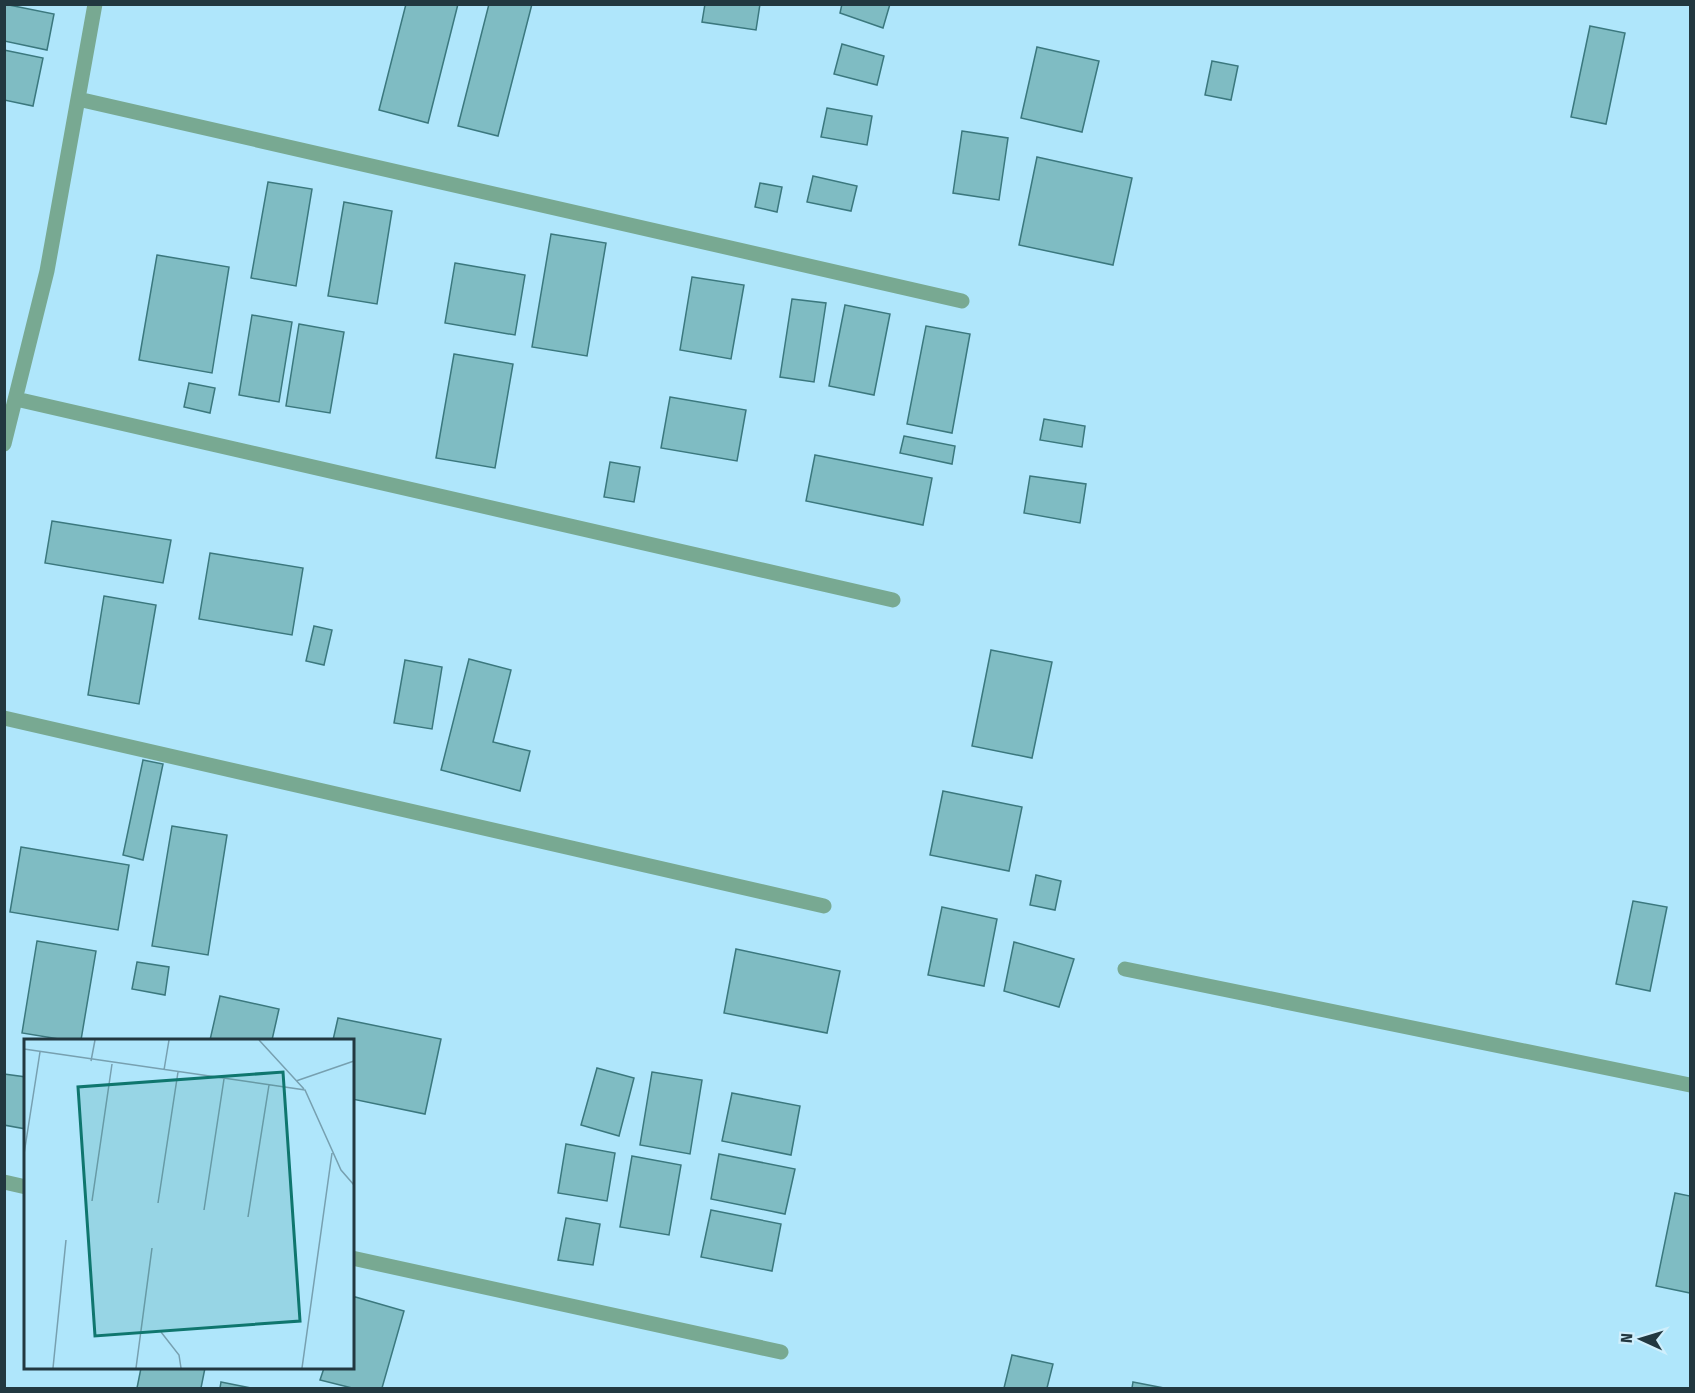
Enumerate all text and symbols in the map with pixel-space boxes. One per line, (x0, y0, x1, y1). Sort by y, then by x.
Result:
inset map (24, 1039, 354, 1369)
north arrow (1611, 1309, 1671, 1369)
text: N (1617, 1333, 1636, 1343)

